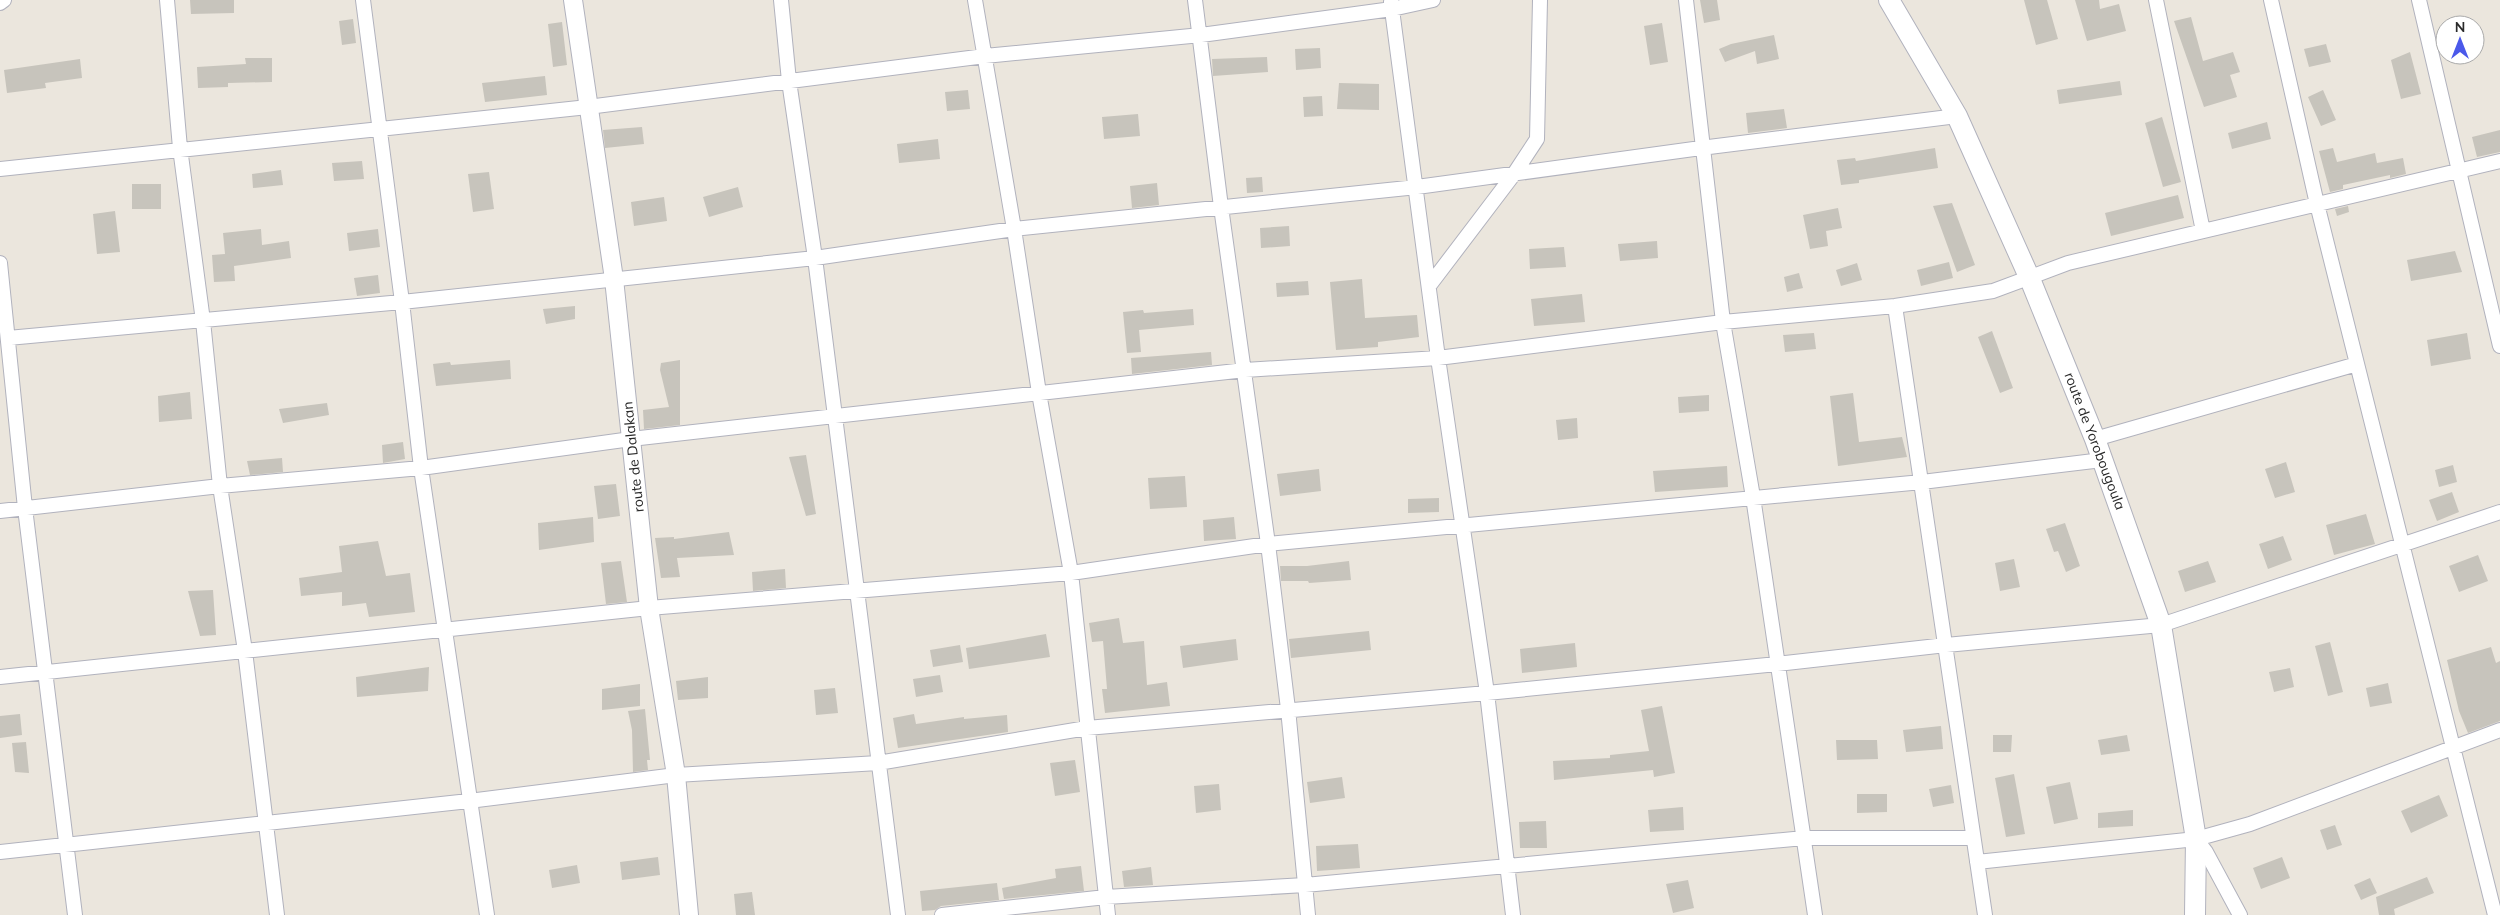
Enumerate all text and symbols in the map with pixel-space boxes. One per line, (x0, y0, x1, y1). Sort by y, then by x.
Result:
north arrow (2435, 15, 2485, 65)
text: N (2455, 18, 2465, 36)
street label: route de Yorobougoula (2060, 370, 2130, 512)
street label: route de Dalakan (618, 401, 648, 513)

